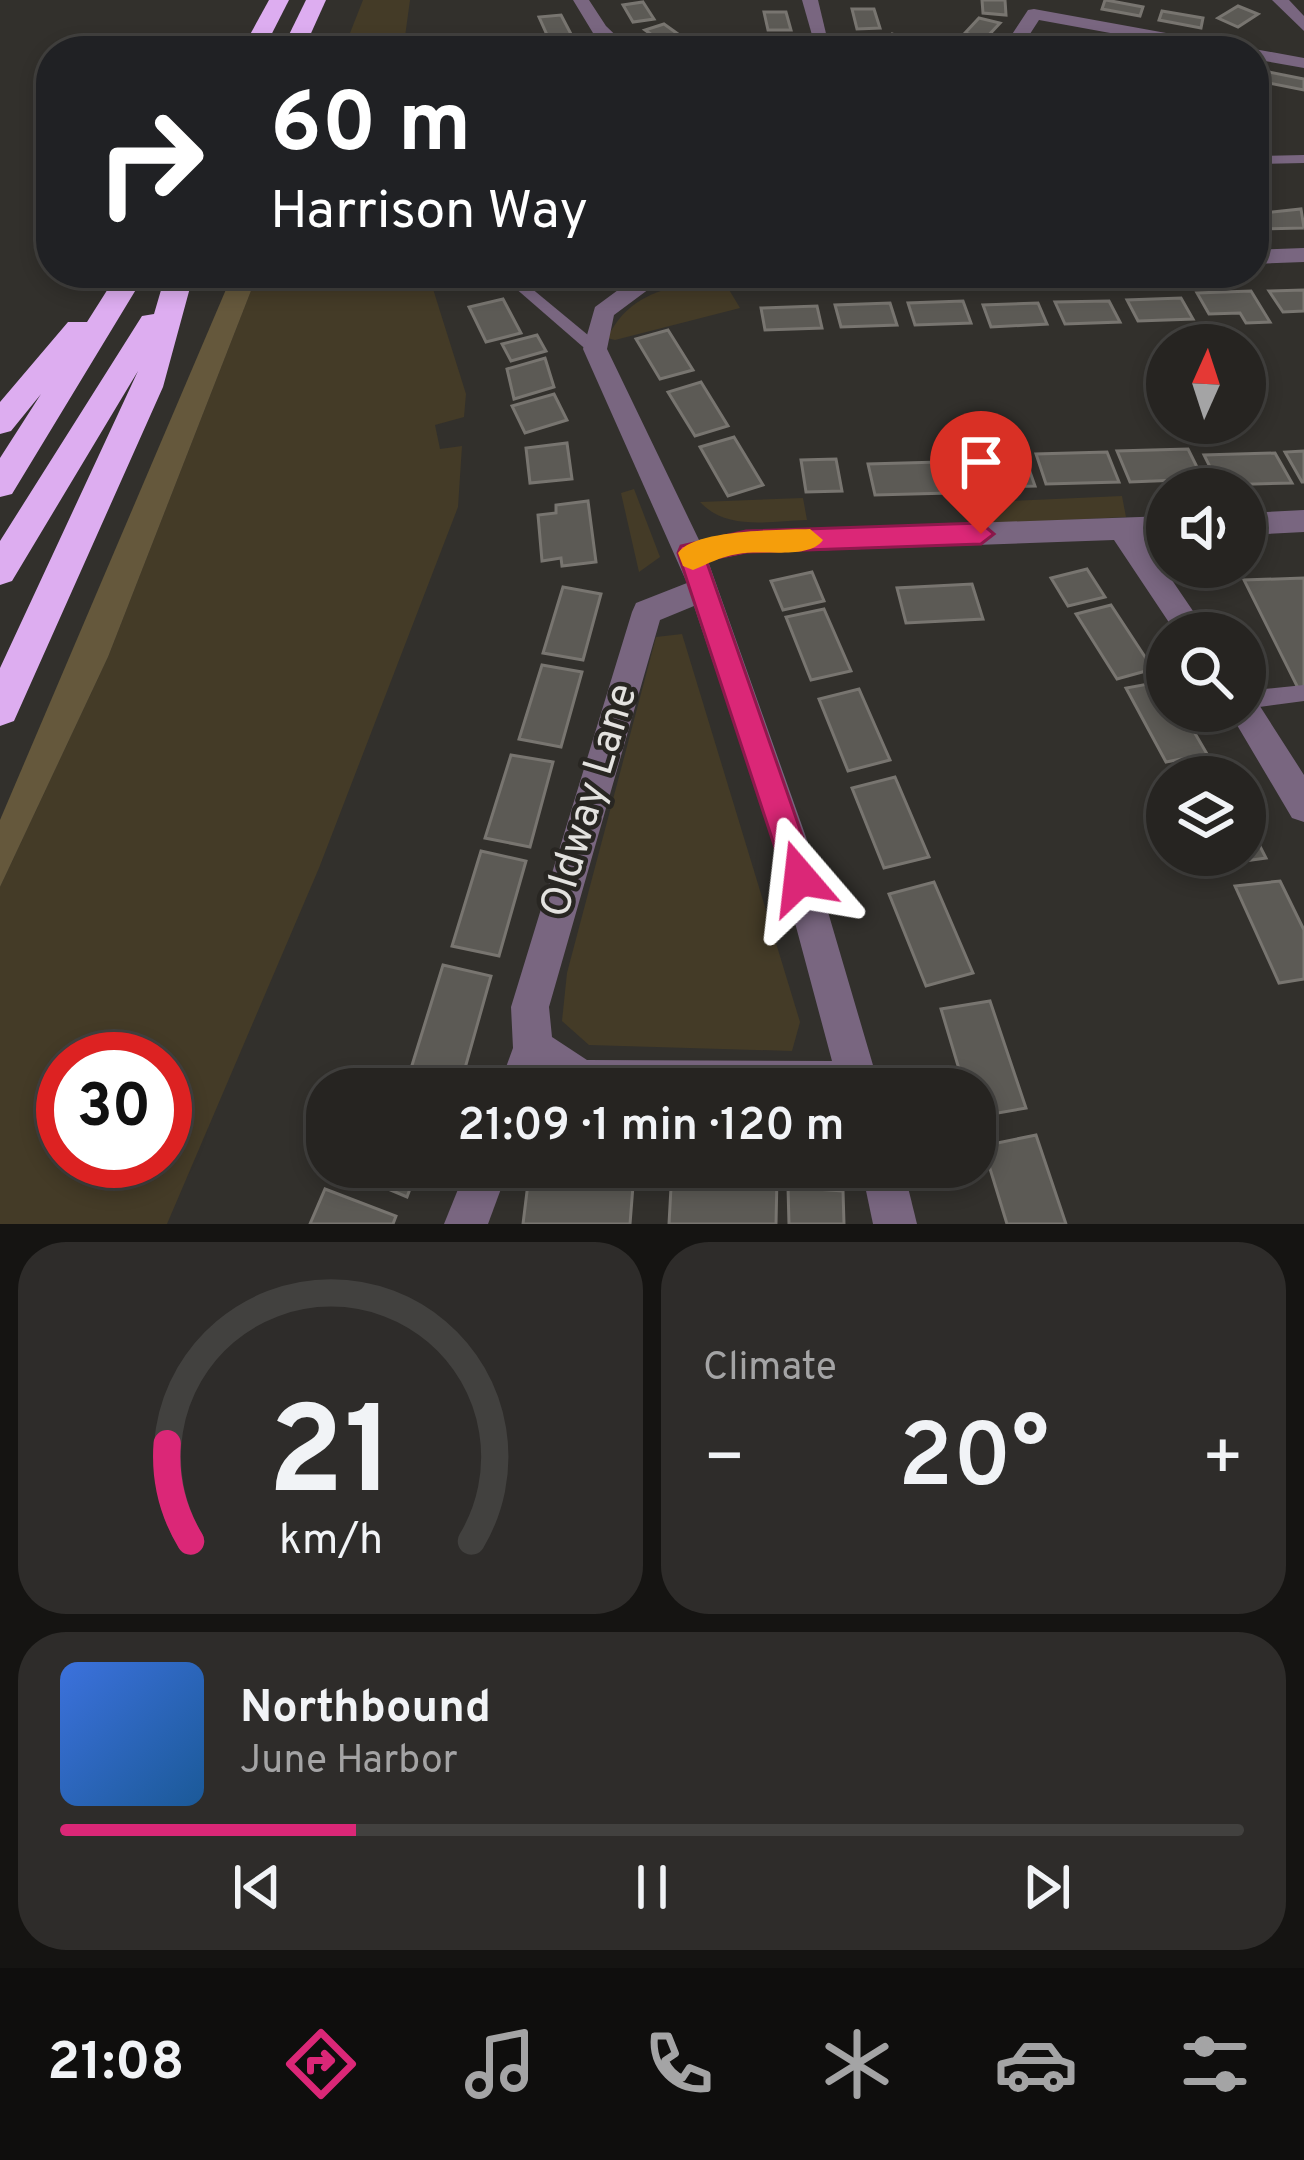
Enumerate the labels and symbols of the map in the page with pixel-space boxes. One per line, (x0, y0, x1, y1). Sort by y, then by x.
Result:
north arrow (1146, 324, 1266, 444)
pin (930, 411, 1032, 534)
street label: Oldway Lane (530, 678, 652, 924)
position arrow (737, 815, 863, 941)
speed limit sign: 30 (36, 1032, 192, 1188)

